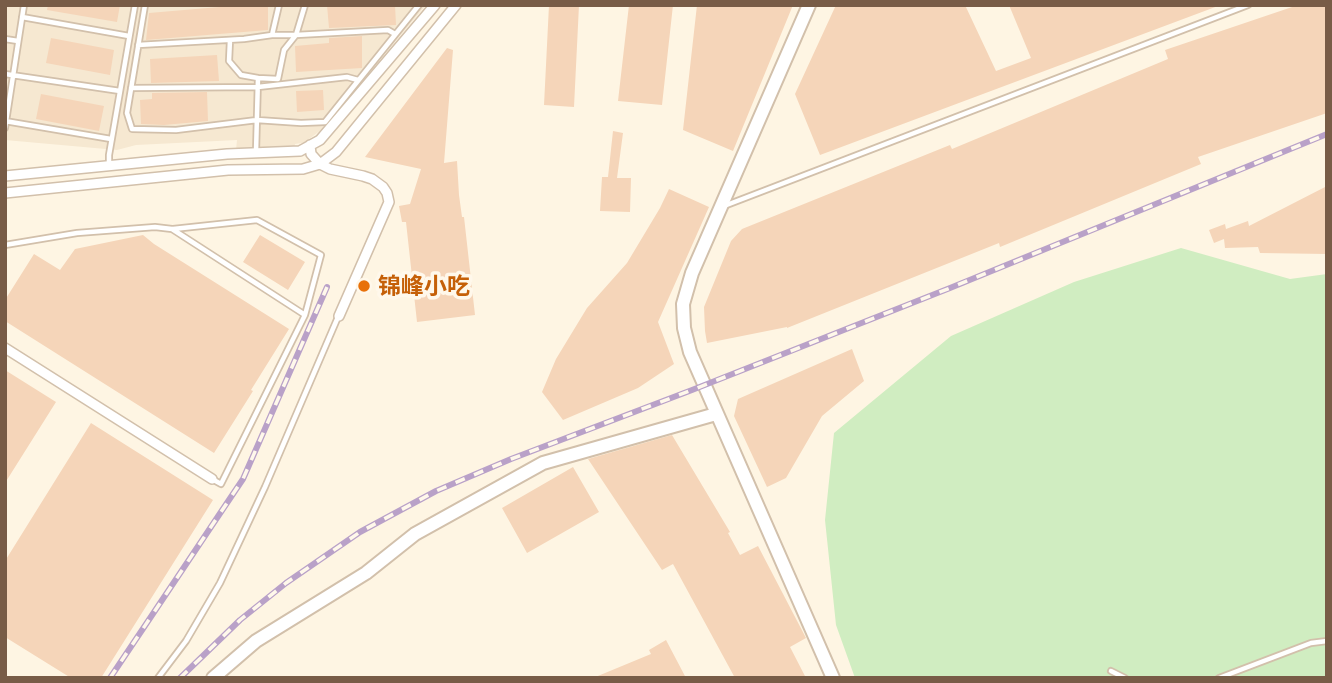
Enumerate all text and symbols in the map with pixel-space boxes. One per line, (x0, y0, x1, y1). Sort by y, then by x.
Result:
place label: 锦峰小吃 (378, 272, 470, 300)
marker: 锦峰小吃 (356, 278, 372, 294)

